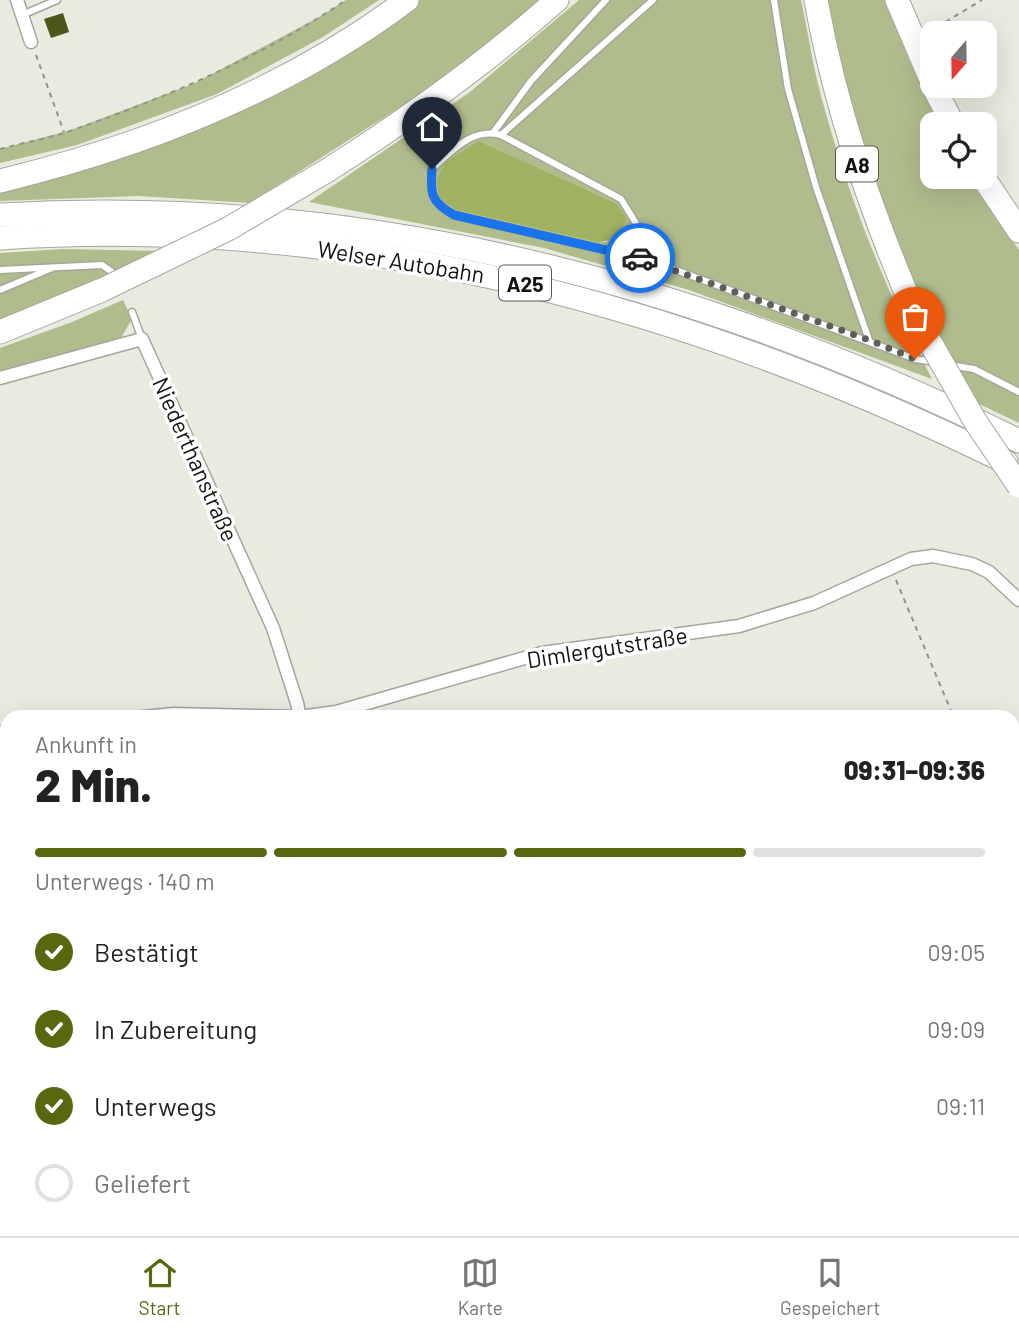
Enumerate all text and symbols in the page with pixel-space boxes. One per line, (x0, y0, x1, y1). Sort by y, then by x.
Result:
north arrow (920, 21, 998, 98)
map controls (920, 21, 997, 189)
pin (402, 97, 462, 169)
icon: home (413, 108, 451, 146)
button: locate (920, 112, 997, 189)
road number: A8 (836, 146, 878, 182)
courier (605, 223, 675, 293)
street label: Welser Autobahn (315, 234, 487, 288)
icon: car (621, 239, 659, 277)
road number: A25 (499, 266, 551, 300)
pin (885, 287, 945, 359)
icon: bag (896, 298, 934, 336)
street label: Niederthanstraße (147, 373, 245, 545)
street label: Dimlergutstraße (525, 620, 689, 674)
text: Ankunft in (35, 730, 137, 758)
text: 09:31–09:36 (844, 754, 985, 785)
text: 2 Min. (35, 756, 152, 811)
text: Unterwegs · 140 m (35, 867, 215, 895)
icon: check (35, 933, 73, 971)
text: Bestätigt (94, 936, 199, 967)
text: 09:05 (927, 938, 985, 966)
icon: check (35, 1010, 73, 1048)
text: In Zubereitung (94, 1013, 257, 1044)
text: 09:09 (927, 1015, 985, 1043)
icon: check (35, 1087, 73, 1125)
text: Unterwegs (94, 1090, 216, 1121)
text: 09:11 (936, 1092, 985, 1120)
text: Geliefert (94, 1167, 191, 1198)
tab: Start (139, 1254, 180, 1319)
tab: Karte (458, 1254, 503, 1319)
tab: Gespeichert (780, 1254, 880, 1319)

